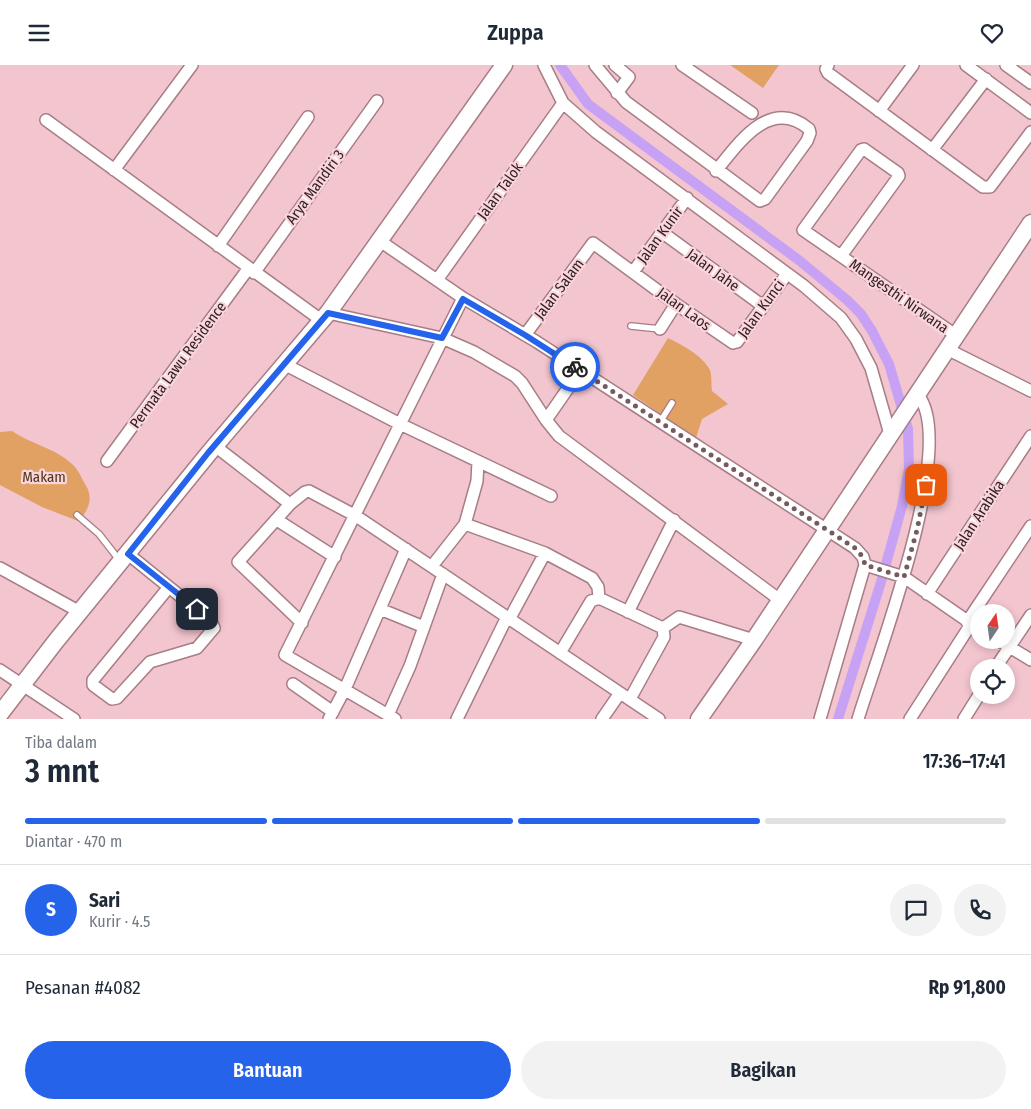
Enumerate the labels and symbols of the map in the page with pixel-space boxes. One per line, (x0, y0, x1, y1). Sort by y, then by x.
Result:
street label: Arya Mandiri 3 (282, 146, 348, 228)
street label: Jalan Talok (473, 159, 527, 223)
street label: Jalan Kunir (633, 202, 687, 267)
street label: Jalan Jahe (683, 245, 743, 295)
street label: Jalan Salam (530, 255, 588, 323)
street label: Mangesthi Nirwana (846, 255, 952, 337)
street label: Jalan Kunci (734, 276, 788, 342)
street label: Jalan Laos (654, 283, 714, 335)
street label: Permata Lawu Residence (126, 298, 230, 432)
courier (550, 342, 600, 392)
pin (905, 464, 947, 506)
park label: Makam (22, 468, 66, 486)
street label: Jalan Arabika (950, 477, 1008, 553)
pin (176, 588, 218, 630)
north arrow (970, 604, 1015, 649)

